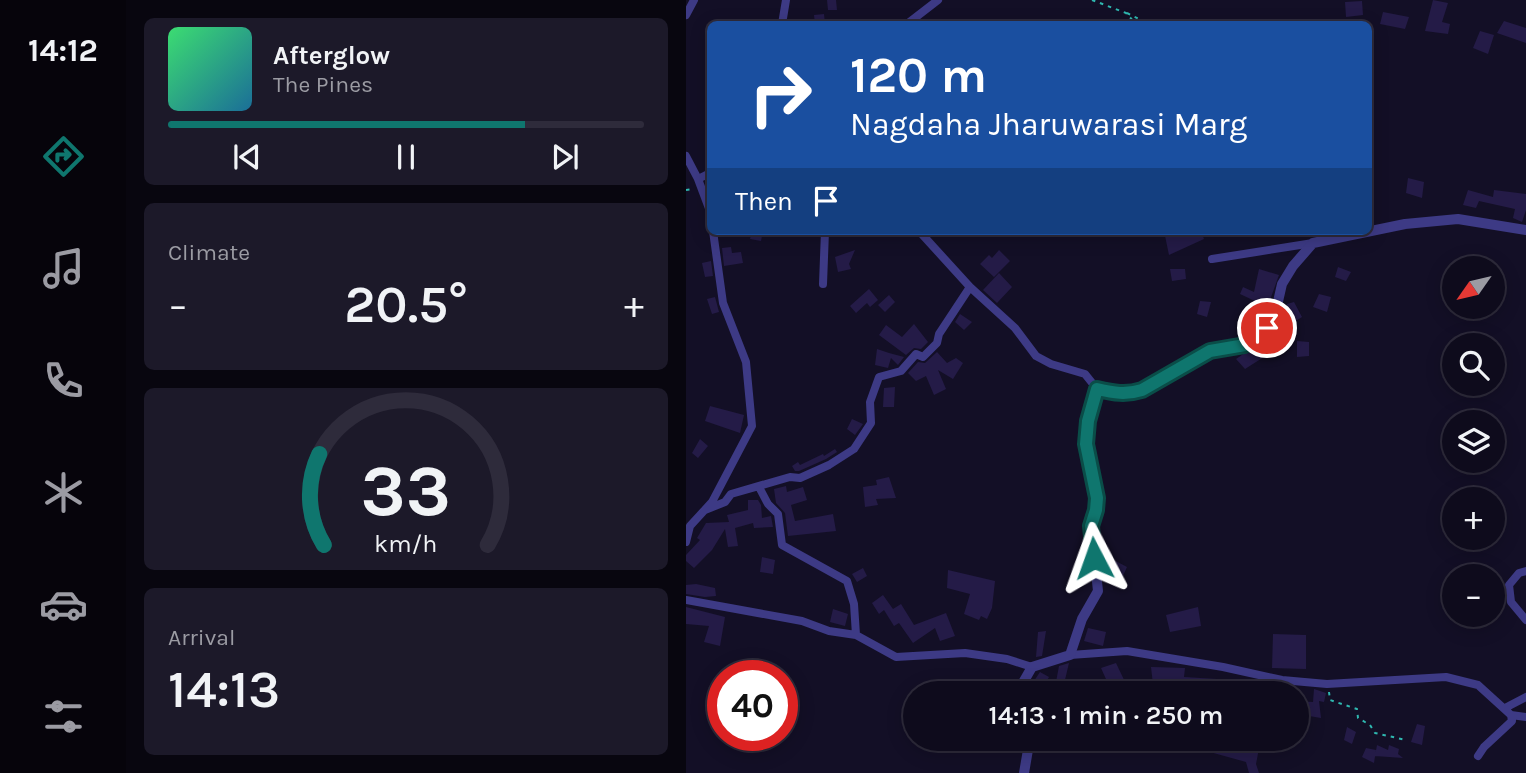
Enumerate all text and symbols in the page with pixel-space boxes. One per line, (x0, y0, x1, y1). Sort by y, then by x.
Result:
text: 14:12 (28, 32, 98, 69)
text: Afterglow (273, 40, 390, 71)
text: 120 m (850, 47, 987, 104)
icon: right (735, 49, 826, 140)
text: The Pines (273, 71, 373, 98)
text: Nagdaha Jharuwarasi Marg (850, 106, 1247, 143)
icon: directions (39, 132, 88, 181)
icon: previous (228, 138, 266, 176)
icon: pause (387, 138, 425, 176)
icon: next (546, 138, 584, 176)
icon: arrive (807, 182, 845, 220)
text: Then (735, 186, 793, 217)
text: Climate (168, 239, 250, 266)
icon: music (39, 244, 88, 293)
north arrow (1442, 256, 1505, 318)
map controls (1442, 256, 1505, 627)
text: 20.5° (344, 274, 468, 335)
text: − (168, 283, 188, 328)
text: + (624, 283, 644, 328)
pin (1237, 298, 1297, 358)
icon: arrive (1248, 309, 1286, 347)
button: search (1442, 333, 1505, 396)
icon: phone (39, 356, 88, 405)
button: layers (1442, 410, 1505, 473)
text: 33 (361, 448, 451, 533)
icon: climate (39, 468, 88, 517)
button: + (1442, 487, 1505, 550)
position arrow (1057, 521, 1131, 595)
text: km/h (374, 529, 438, 558)
button: − (1442, 564, 1505, 627)
icon: car (39, 580, 88, 629)
text: Arrival (168, 624, 235, 651)
text: 14:13 (168, 659, 280, 720)
speed limit sign: 40 (707, 660, 798, 751)
icon: filters (39, 692, 88, 741)
text: 14:13 · 1 min · 250 m (989, 700, 1223, 731)

